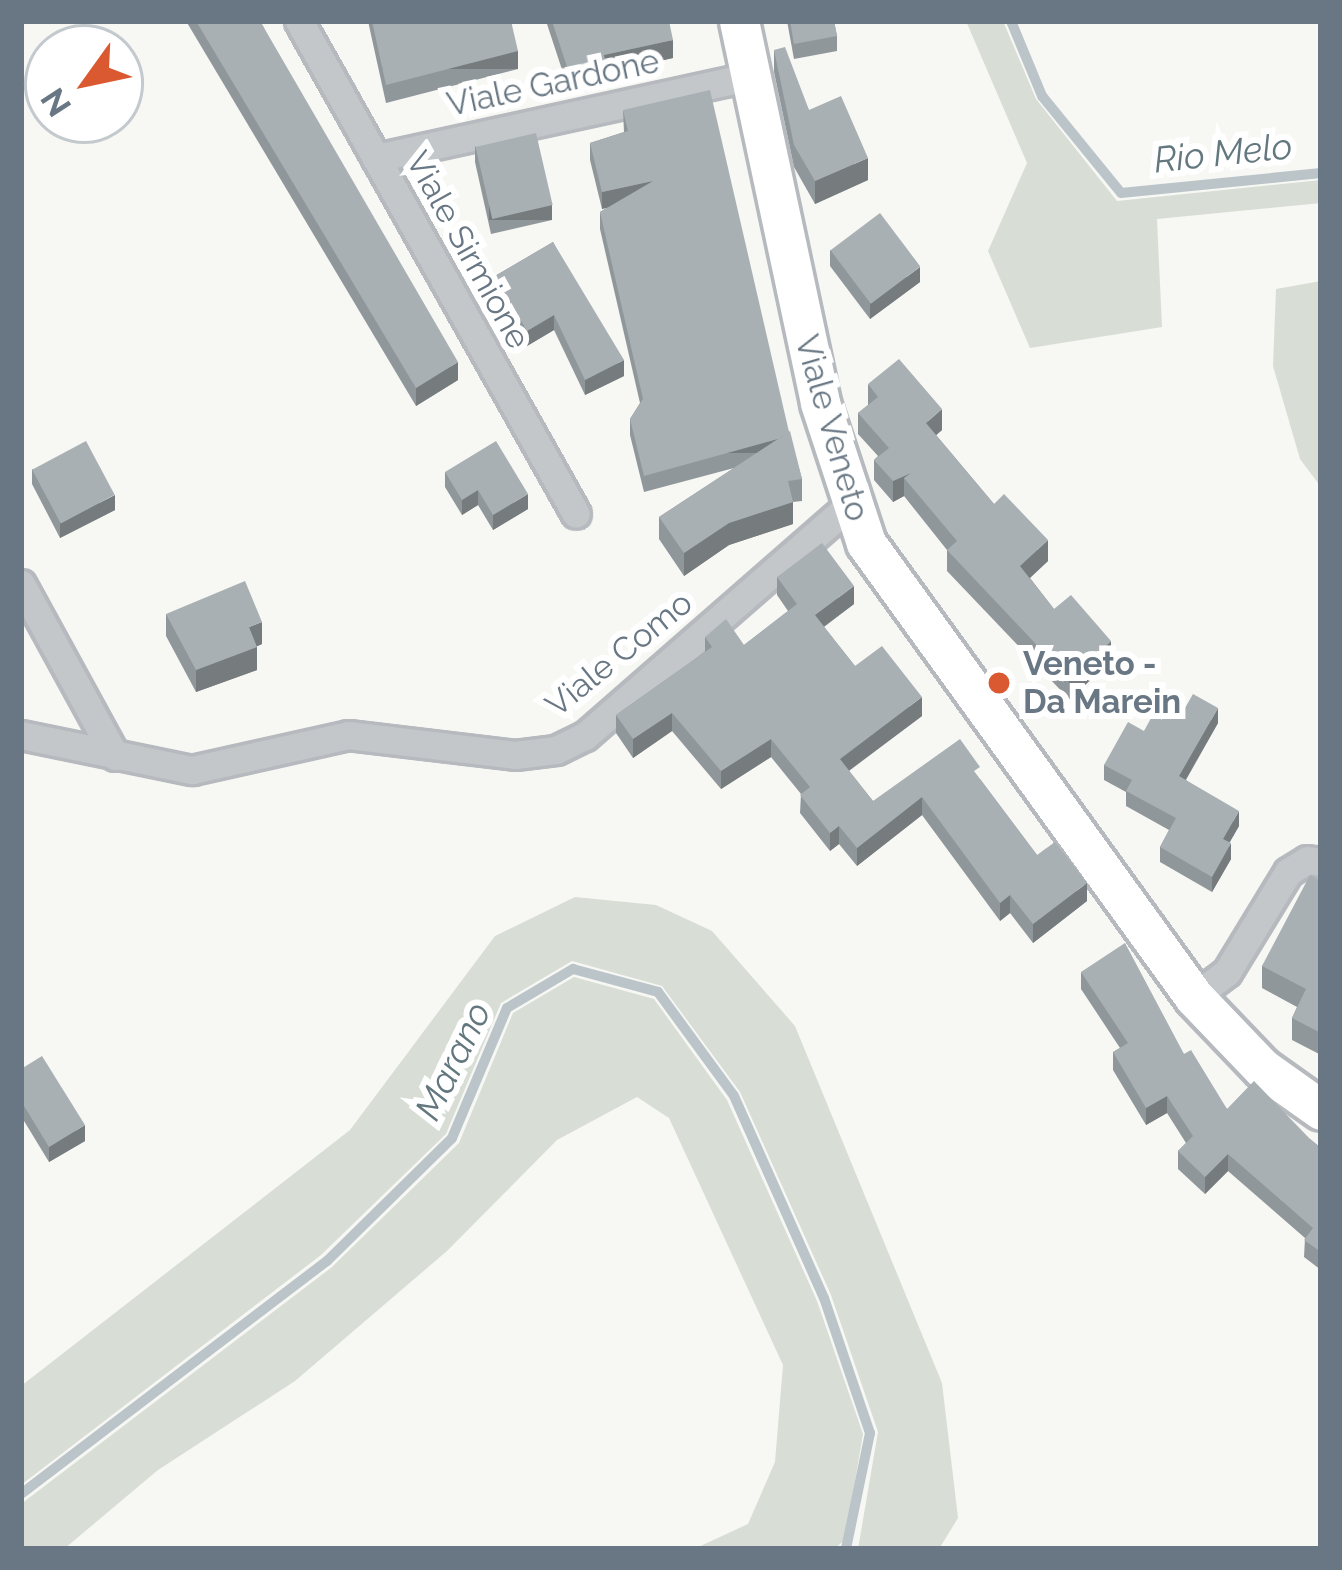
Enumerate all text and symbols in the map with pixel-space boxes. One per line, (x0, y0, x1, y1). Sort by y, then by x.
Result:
north arrow (24, 24, 144, 144)
street label: Viale Gardone (443, 41, 663, 125)
text: N (33, 81, 79, 123)
water label: Rio Melo (1152, 124, 1294, 182)
street label: Viale Sirmione (398, 145, 538, 355)
street label: Viale Veneto (786, 330, 878, 526)
street label: Viale Como (538, 583, 700, 725)
place label: Veneto - Da Marein (1023, 644, 1181, 722)
marker: Veneto - Da Marein (986, 670, 1012, 696)
water label: Marano (406, 995, 500, 1127)

